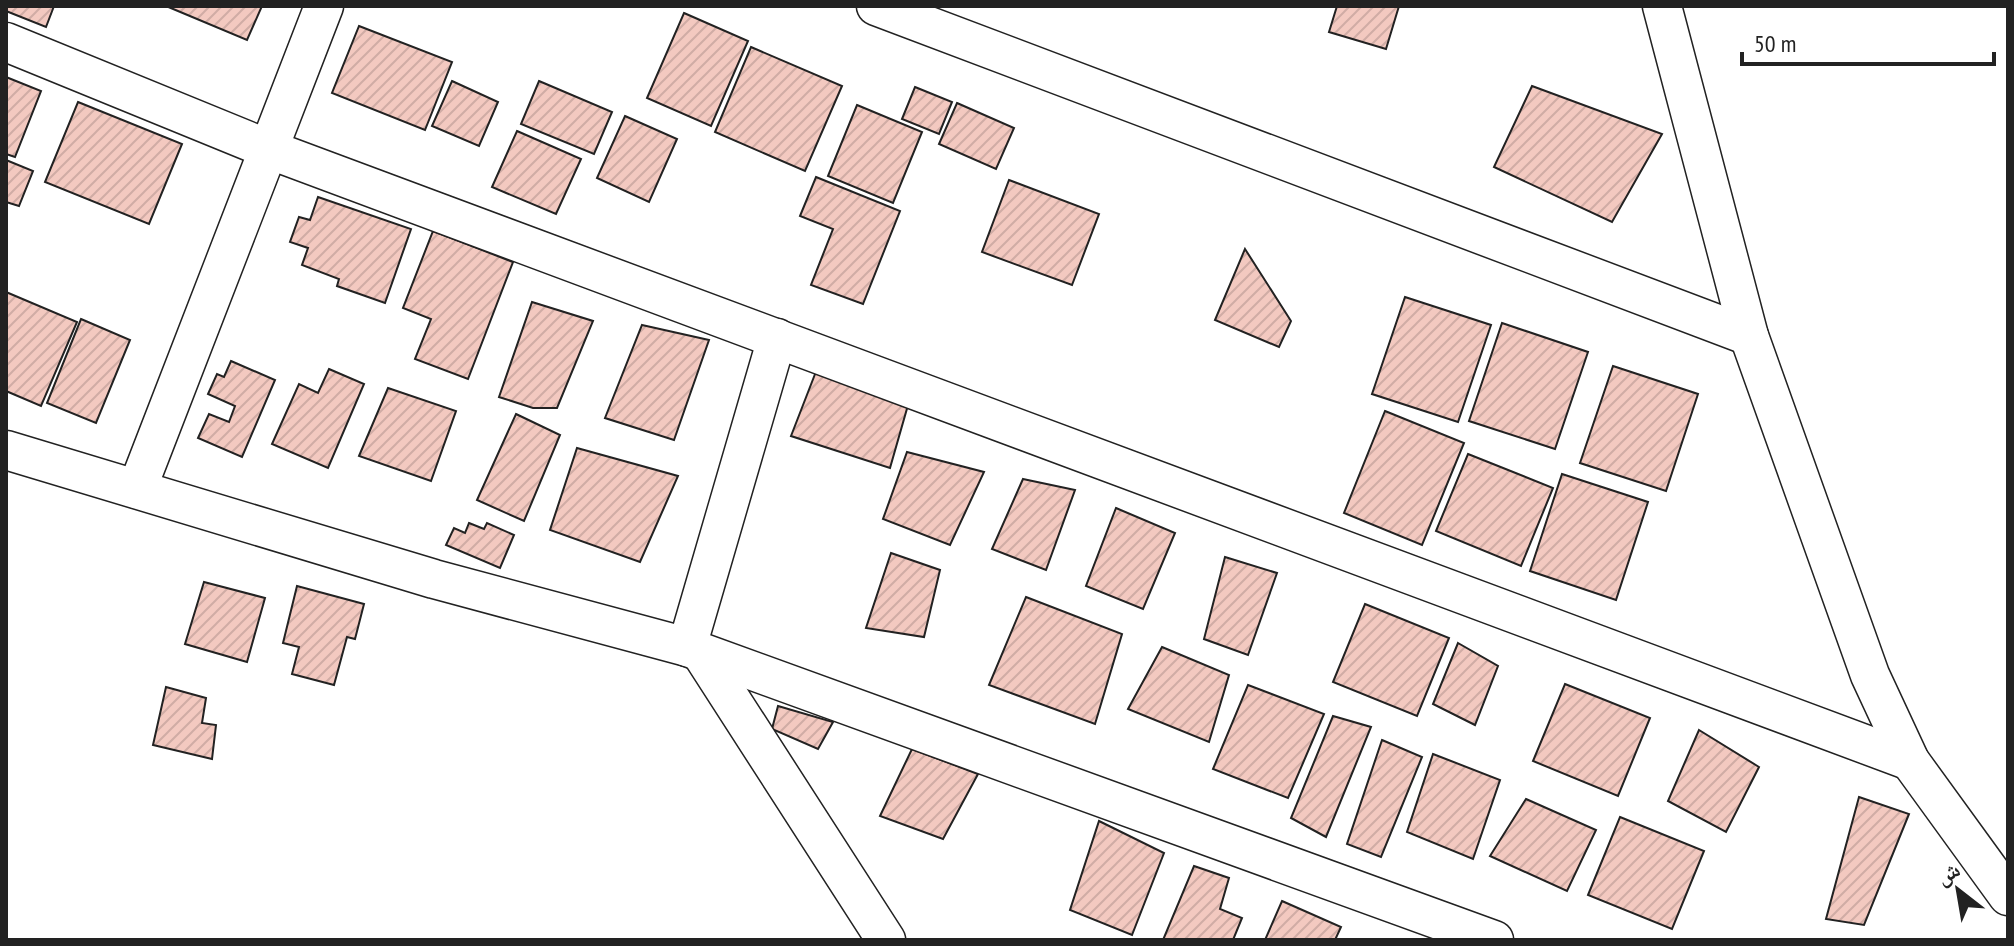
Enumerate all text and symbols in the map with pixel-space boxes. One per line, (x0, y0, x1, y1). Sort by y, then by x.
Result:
scale bar (1742, 16, 1994, 66)
text: 50 m (1754, 28, 1796, 59)
north arrow (1918, 850, 1998, 930)
text: ش (1930, 855, 1965, 891)

